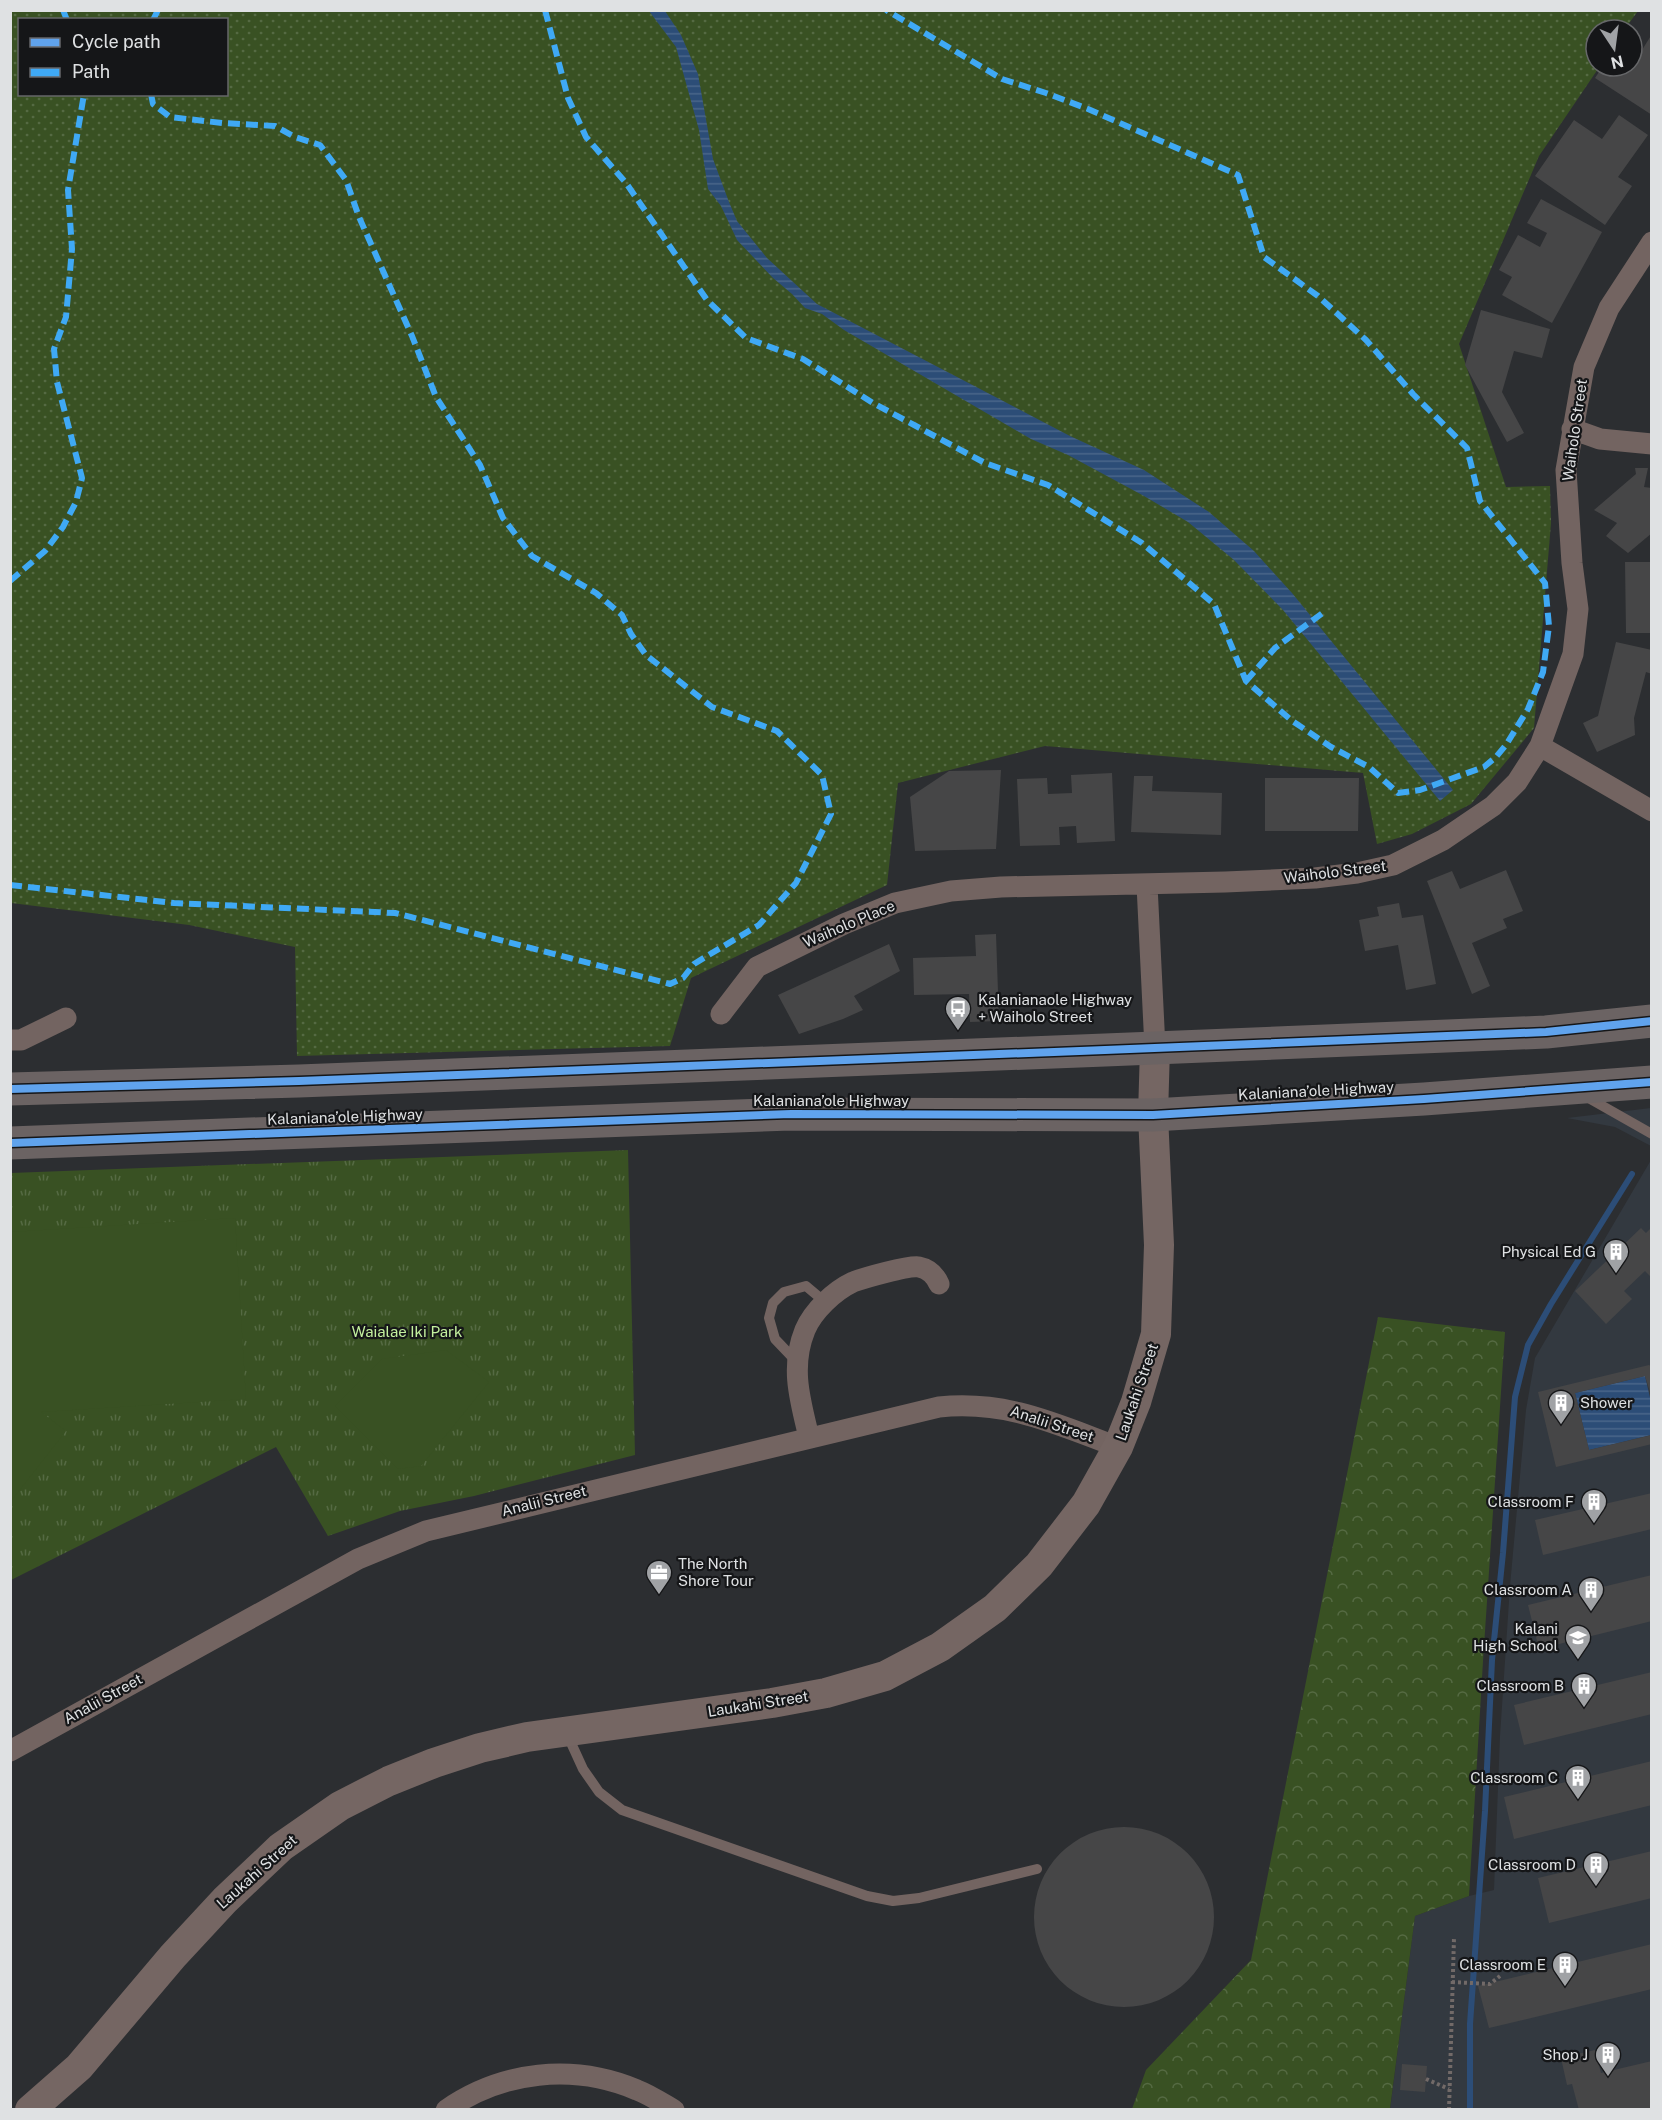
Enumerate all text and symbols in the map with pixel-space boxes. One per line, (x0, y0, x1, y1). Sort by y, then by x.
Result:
legend (18, 18, 228, 96)
north arrow (1584, 18, 1644, 78)
text: Cycle path (72, 31, 161, 52)
text: N (1609, 51, 1625, 73)
text: Path (72, 61, 110, 82)
street label: Waiholo Street (1559, 378, 1590, 482)
street label: Waiholo Street (1283, 857, 1387, 886)
street label: Waiholo Place (800, 897, 897, 951)
place label: Kalanianaole Highway + Waiholo Street (978, 991, 1132, 1025)
bus stop icon: Kalanianaole Highway + Waiholo Street (943, 994, 973, 1032)
street label: Kalaniana’ole Highway (1238, 1078, 1394, 1103)
street label: Kalaniana’ole Highway (753, 1092, 909, 1109)
street label: Kalaniana’ole Highway (267, 1105, 423, 1128)
building icon: Physical Ed G (1601, 1237, 1631, 1275)
place label: Physical Ed G (1502, 1243, 1596, 1260)
park label: Waialae Iki Park (352, 1323, 462, 1340)
street label: Laukahi Street (1112, 1341, 1161, 1443)
building icon: Shower (1546, 1388, 1576, 1426)
place label: Shower (1580, 1394, 1633, 1411)
street label: Analii Street (1008, 1402, 1096, 1445)
street label: Analii Street (500, 1482, 588, 1519)
building icon: Classroom F (1579, 1487, 1609, 1525)
place label: Classroom F (1488, 1493, 1574, 1510)
place label: The North Shore Tour (678, 1555, 754, 1589)
office icon: The North Shore Tour (644, 1558, 674, 1596)
building icon: Classroom A (1576, 1575, 1606, 1613)
place label: Classroom A (1484, 1581, 1572, 1598)
place label: Kalani High School (1473, 1620, 1558, 1654)
school or university icon: Kalani High School (1563, 1623, 1593, 1661)
street label: Analii Street (61, 1670, 145, 1727)
building icon: Classroom B (1569, 1671, 1599, 1709)
place label: Classroom B (1476, 1677, 1564, 1694)
street label: Laukahi Street (706, 1687, 810, 1720)
building icon: Classroom C (1563, 1763, 1593, 1801)
place label: Classroom C (1470, 1769, 1558, 1786)
street label: Laukahi Street (213, 1831, 300, 1912)
building icon: Classroom D (1581, 1850, 1611, 1888)
place label: Classroom D (1488, 1856, 1576, 1873)
building icon: Classroom E (1550, 1950, 1580, 1988)
place label: Classroom E (1459, 1956, 1546, 1973)
building icon: Shop J (1593, 2040, 1623, 2078)
place label: Shop J (1543, 2046, 1588, 2063)

